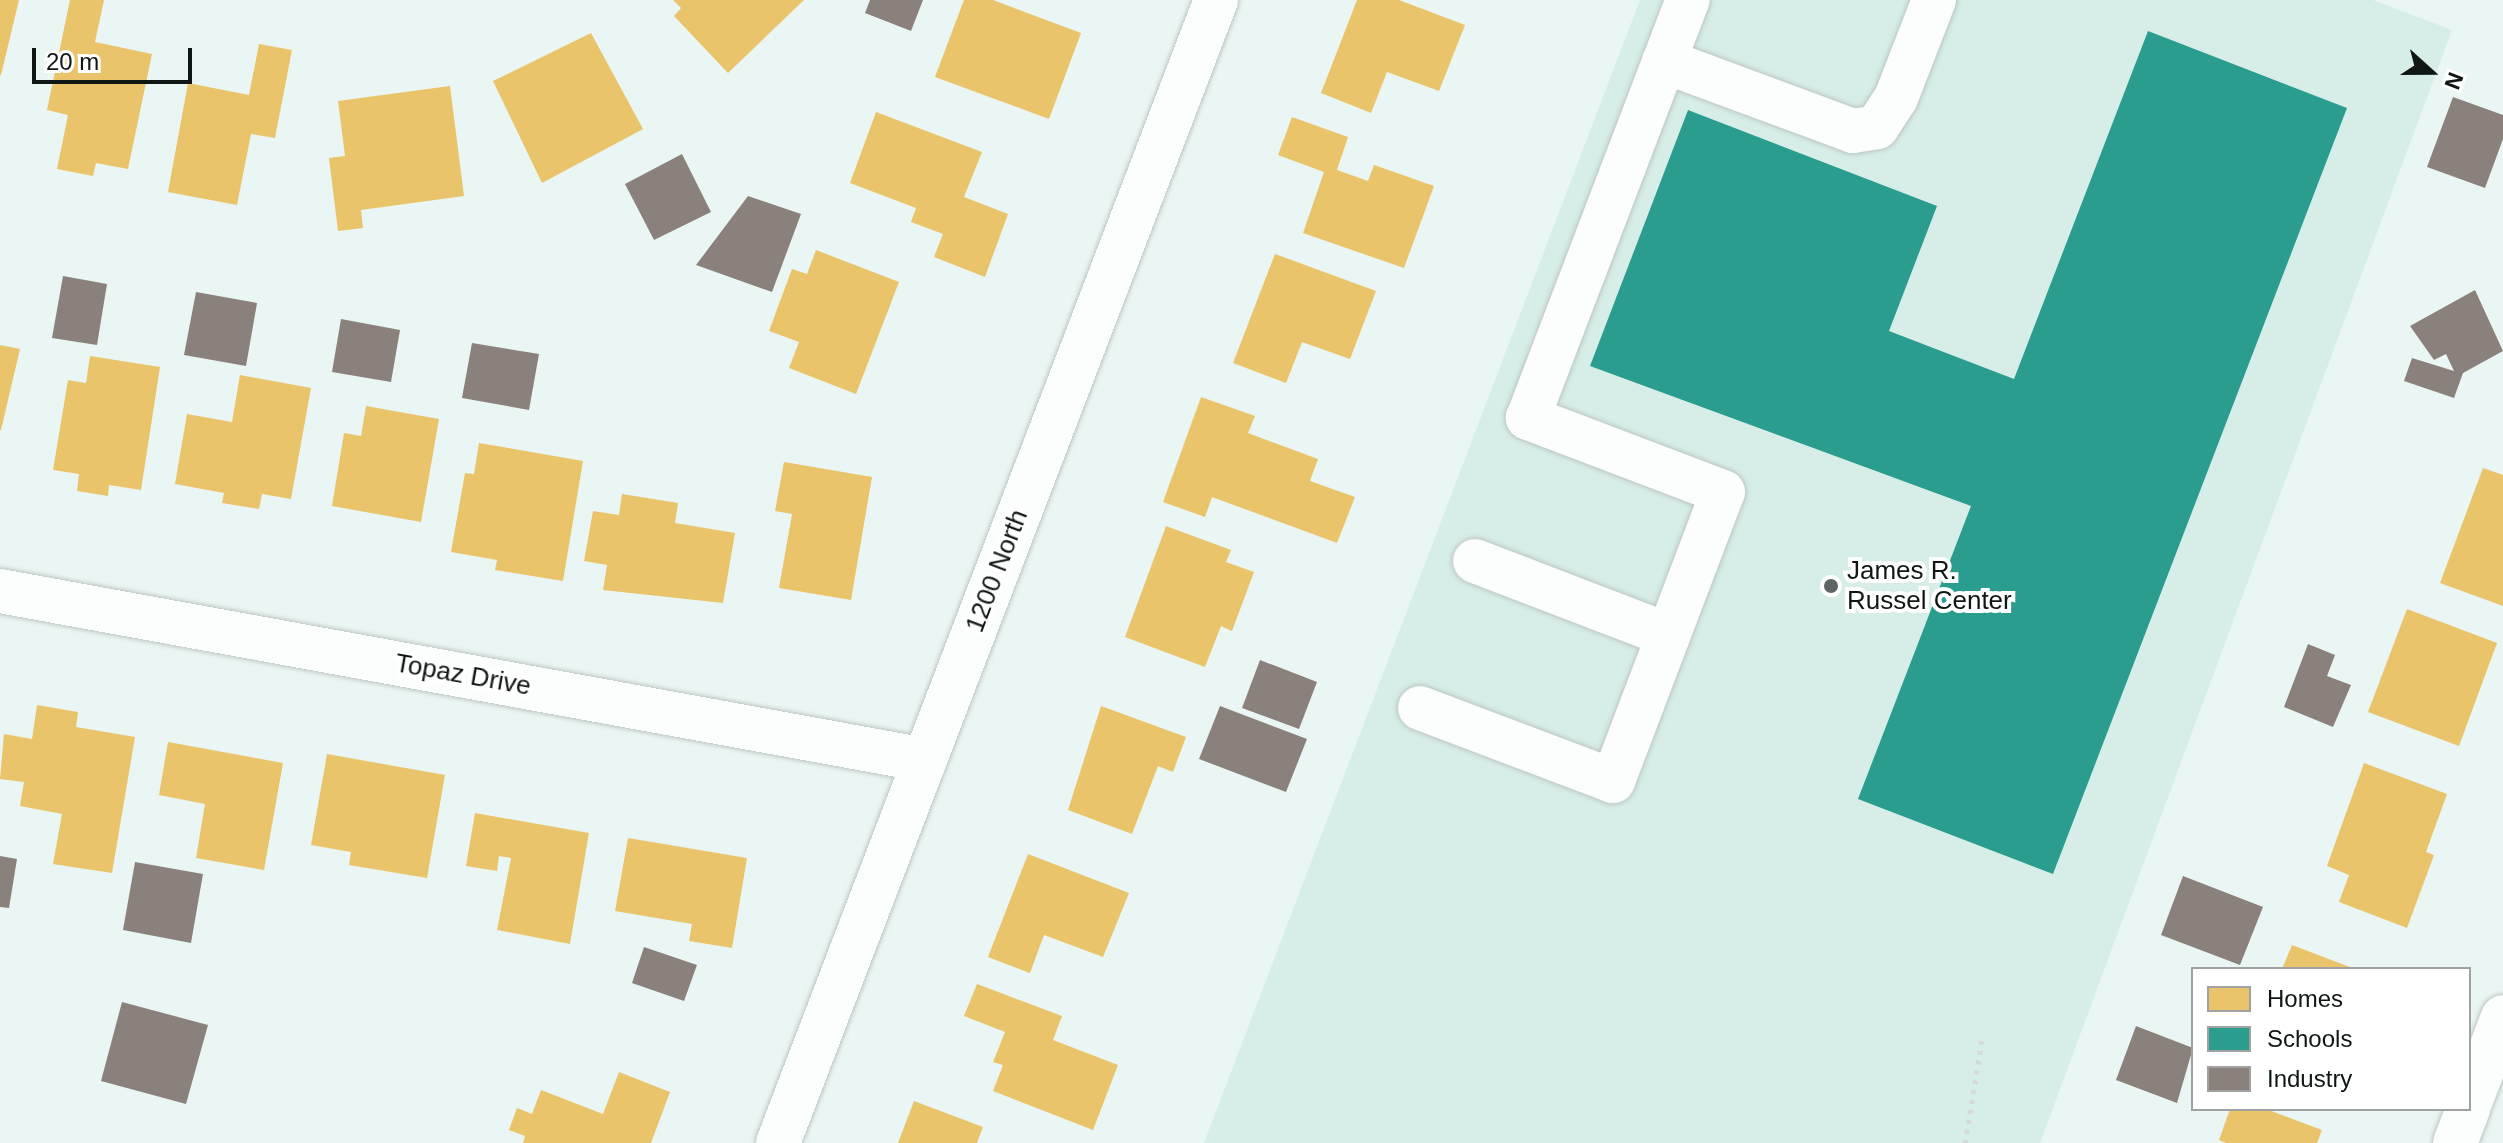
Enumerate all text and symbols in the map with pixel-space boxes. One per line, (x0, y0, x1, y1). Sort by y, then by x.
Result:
scale bar (36, 32, 196, 82)
north arrow (2391, 32, 2471, 112)
text: 20 m (46, 48, 99, 75)
text: N (2439, 69, 2468, 93)
street label: 1200 North (959, 505, 1035, 637)
place label: James R. Russel Center (1847, 555, 2012, 616)
marker: James R. Russel Center (1822, 577, 1840, 595)
street label: Topaz Drive (393, 648, 533, 702)
legend (2191, 967, 2471, 1111)
text: Homes (2267, 985, 2343, 1012)
text: Schools (2267, 1025, 2352, 1052)
text: Industry (2267, 1065, 2352, 1092)

